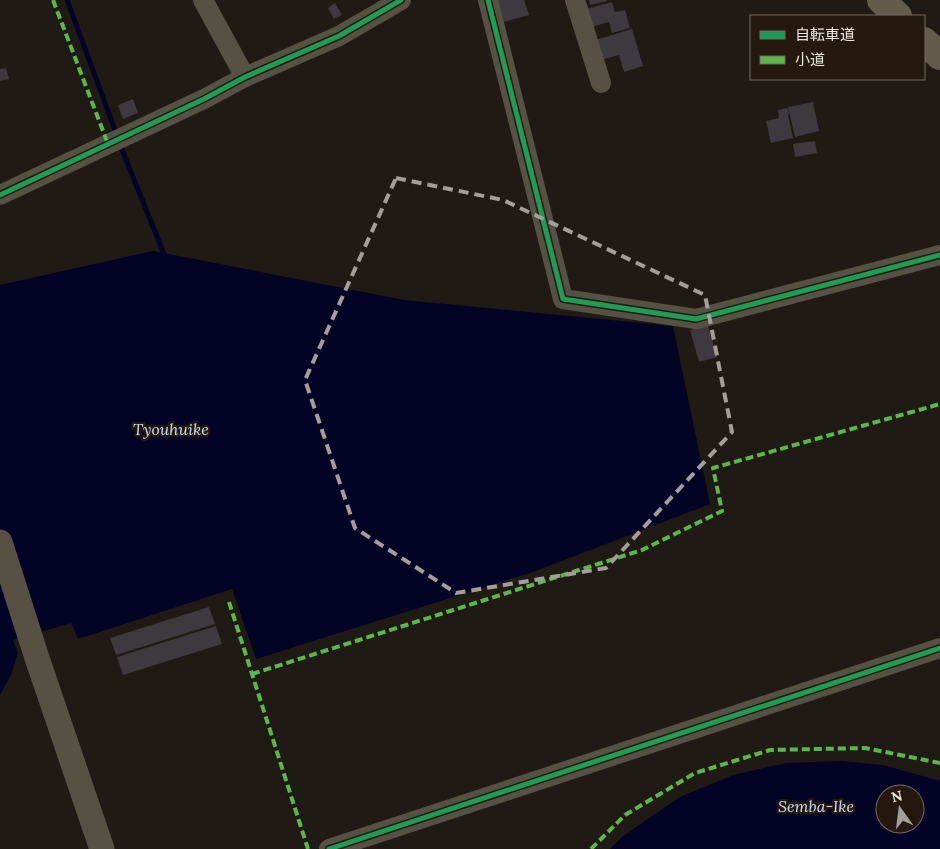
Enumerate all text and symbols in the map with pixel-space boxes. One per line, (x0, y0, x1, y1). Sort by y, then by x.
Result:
legend (750, 15, 925, 80)
text: 自転車道 (795, 25, 855, 44)
text: 小道 (795, 50, 825, 69)
water label: Tyouhuike (133, 419, 209, 439)
north arrow (875, 784, 925, 834)
text: N (889, 786, 904, 806)
water label: Semba-Ike (778, 796, 854, 816)

